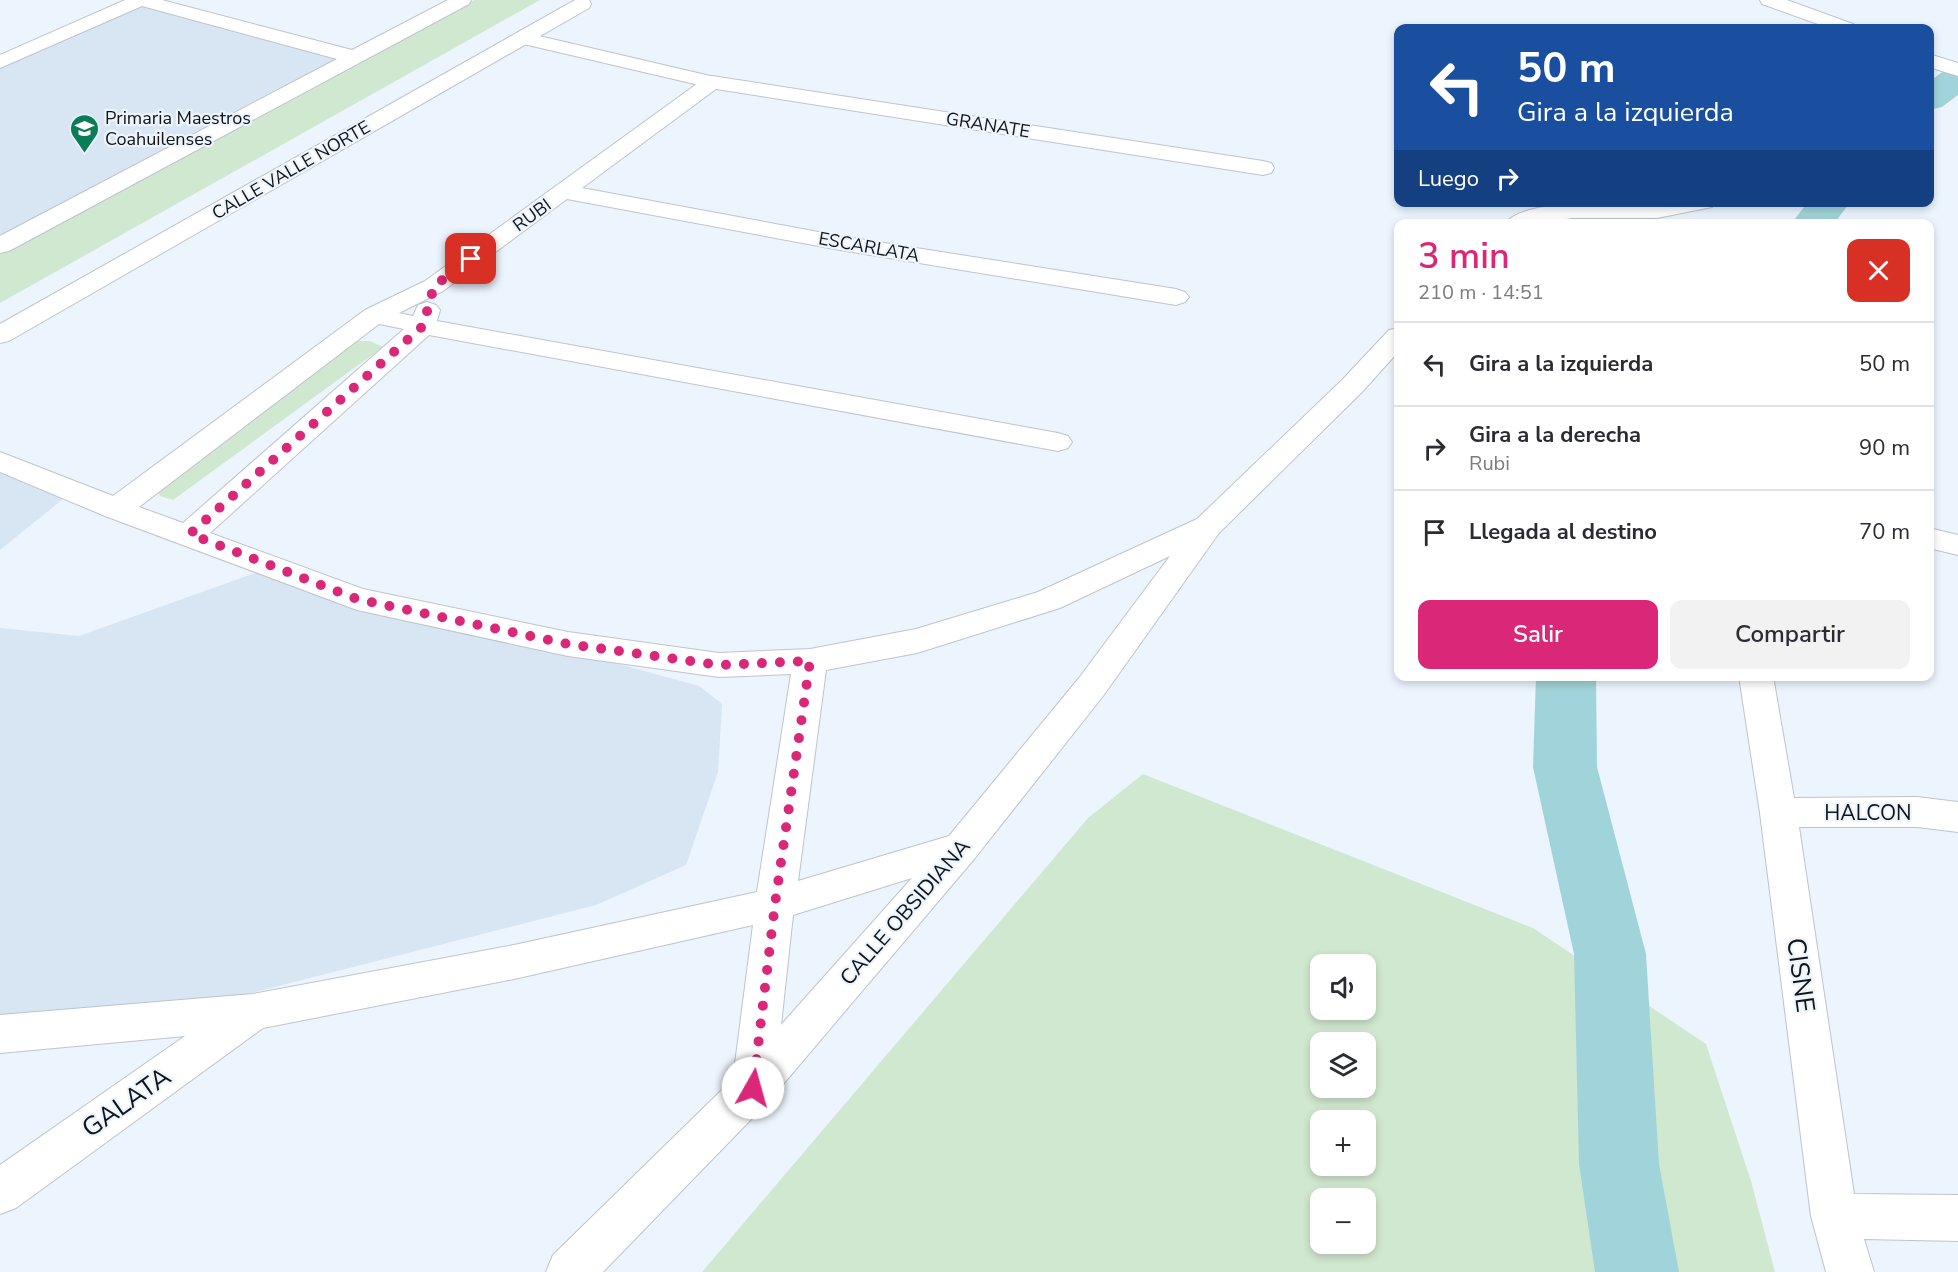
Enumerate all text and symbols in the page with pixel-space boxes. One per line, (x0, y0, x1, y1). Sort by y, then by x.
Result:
text: 50 m (1517, 40, 1616, 97)
icon: left (1418, 48, 1496, 126)
text: Gira a la izquierda (1517, 94, 1734, 131)
place label: Primaria Maestros Coahuilenses (105, 106, 251, 151)
street label: GRANATE (944, 107, 1032, 143)
school or university icon: Primaria Maestros Coahuilenses (68, 112, 100, 154)
street label: CALLE VALLE NORTE (208, 115, 374, 225)
icon: right (1491, 162, 1524, 195)
text: Luego (1418, 164, 1479, 194)
street label: RUBI (508, 193, 556, 237)
street label: ESCARLATA (817, 226, 921, 268)
text: 3 min (1418, 232, 1510, 281)
pin (445, 233, 496, 284)
button: close (1847, 239, 1910, 302)
icon: arrive (454, 242, 487, 275)
text: 210 m · 14:51 (1418, 279, 1544, 306)
icon: left (1418, 348, 1451, 381)
text: Gira a la izquierda (1469, 349, 1653, 379)
text: 50 m (1859, 349, 1910, 379)
text: Gira a la derecha (1469, 420, 1641, 450)
icon: right (1418, 432, 1451, 465)
text: 90 m (1859, 433, 1910, 463)
text: Rubi (1469, 450, 1510, 477)
icon: arrive (1418, 516, 1451, 549)
text: Llegada al destino (1469, 517, 1657, 547)
text: 70 m (1859, 517, 1910, 547)
button: Salir (1418, 600, 1658, 669)
button: Compartir (1670, 600, 1910, 669)
street label: HALCON (1824, 799, 1912, 827)
street label: CALLE OBSIDIANA (834, 833, 976, 991)
street label: CISNE (1778, 936, 1823, 1014)
map controls (1310, 954, 1376, 1254)
button: sound (1310, 954, 1376, 1020)
button: layers (1310, 1032, 1376, 1098)
position arrow (721, 1056, 785, 1120)
street label: GALATA (75, 1059, 178, 1146)
button: + (1310, 1110, 1376, 1176)
button: − (1310, 1188, 1376, 1254)

